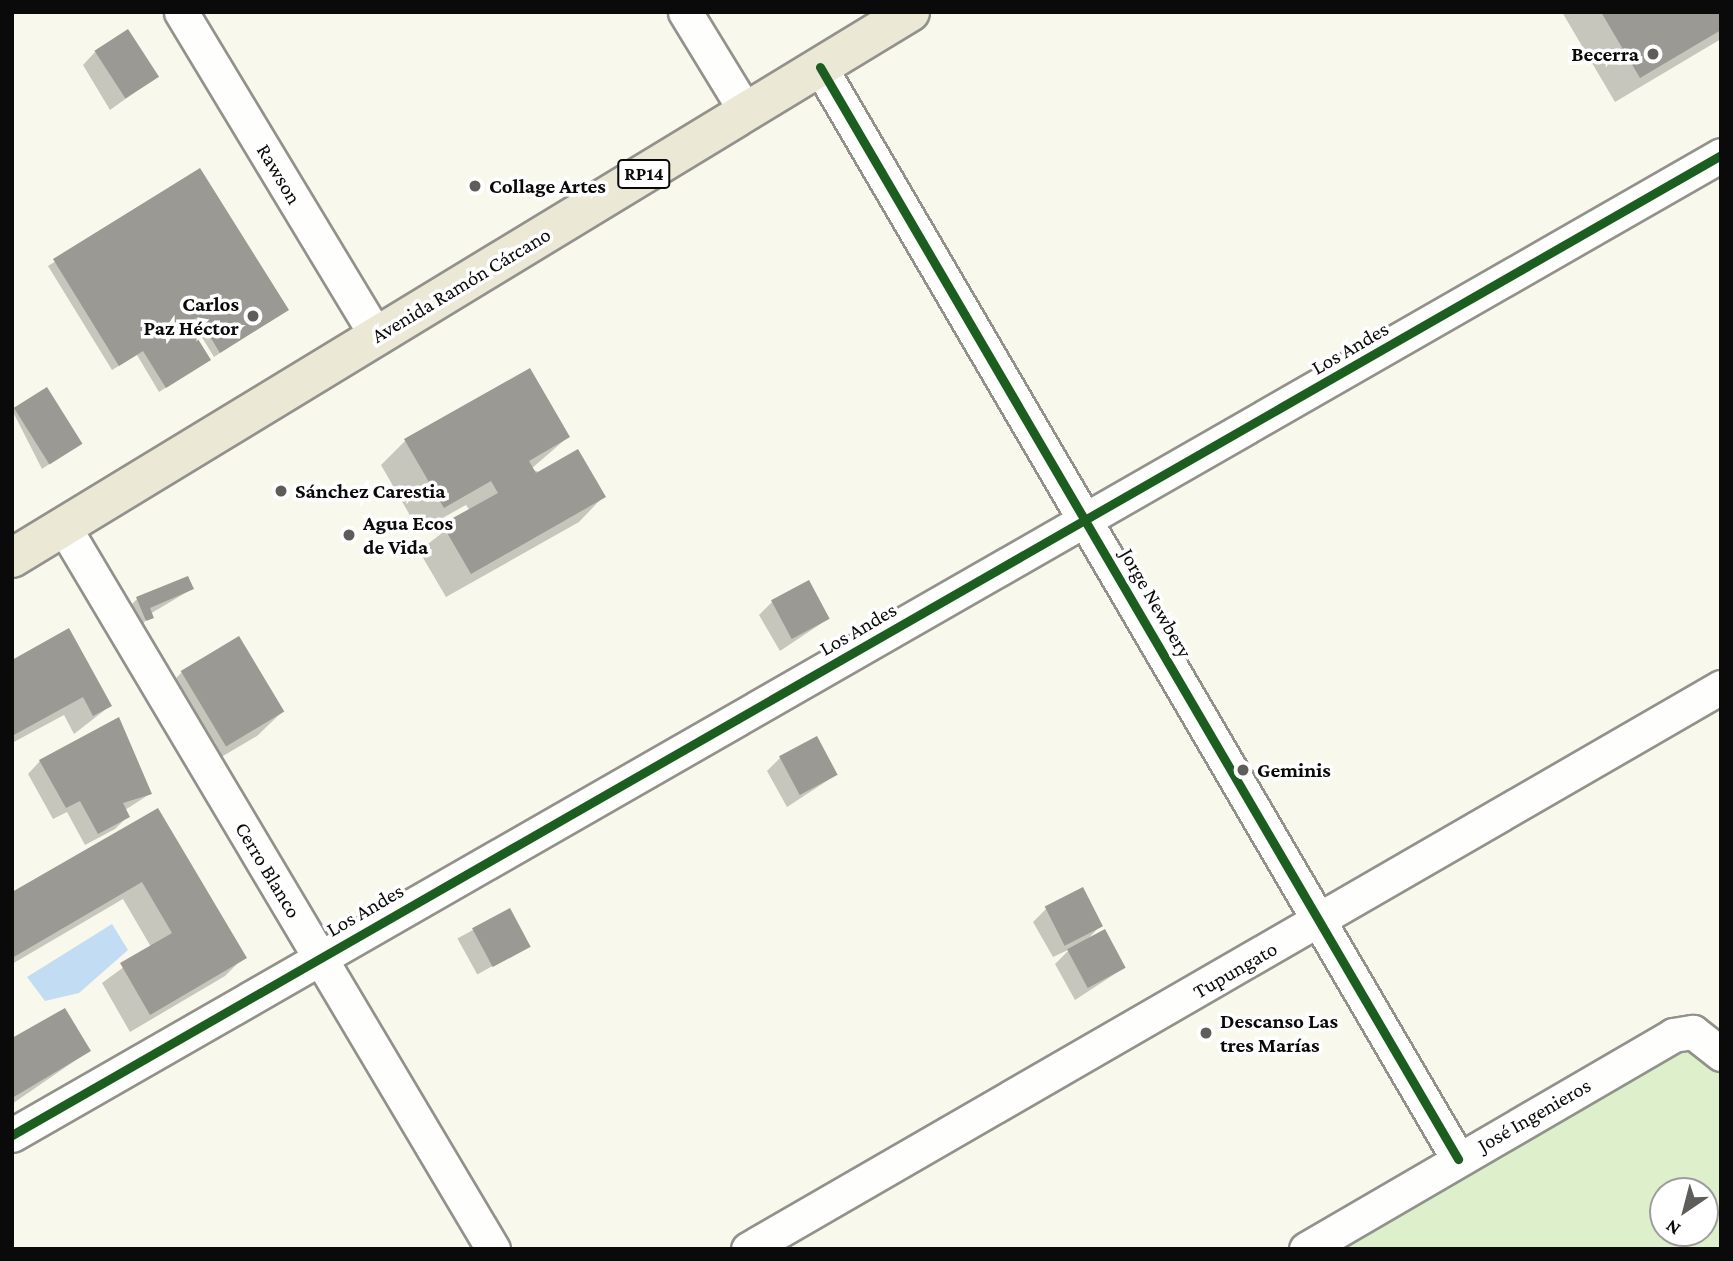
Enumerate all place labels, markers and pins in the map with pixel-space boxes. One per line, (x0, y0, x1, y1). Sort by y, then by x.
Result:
place label: Becerra (1571, 41, 1639, 67)
marker: Becerra (1645, 46, 1661, 62)
place label: Collage Artes (489, 173, 606, 199)
marker: Collage Artes (467, 178, 483, 194)
place label: Carlos Paz Héctor (144, 291, 239, 341)
marker: Carlos Paz Héctor (245, 308, 261, 324)
place label: Sánchez Carestia (295, 478, 446, 504)
marker: Sánchez Carestia (273, 483, 289, 499)
place label: Agua Ecos de Vida (363, 510, 453, 560)
marker: Agua Ecos de Vida (341, 527, 357, 543)
place label: Geminis (1257, 757, 1331, 783)
marker: Geminis (1235, 762, 1251, 778)
place label: Descanso Las tres Marías (1220, 1008, 1338, 1058)
marker: Descanso Las tres Marías (1198, 1025, 1214, 1041)

